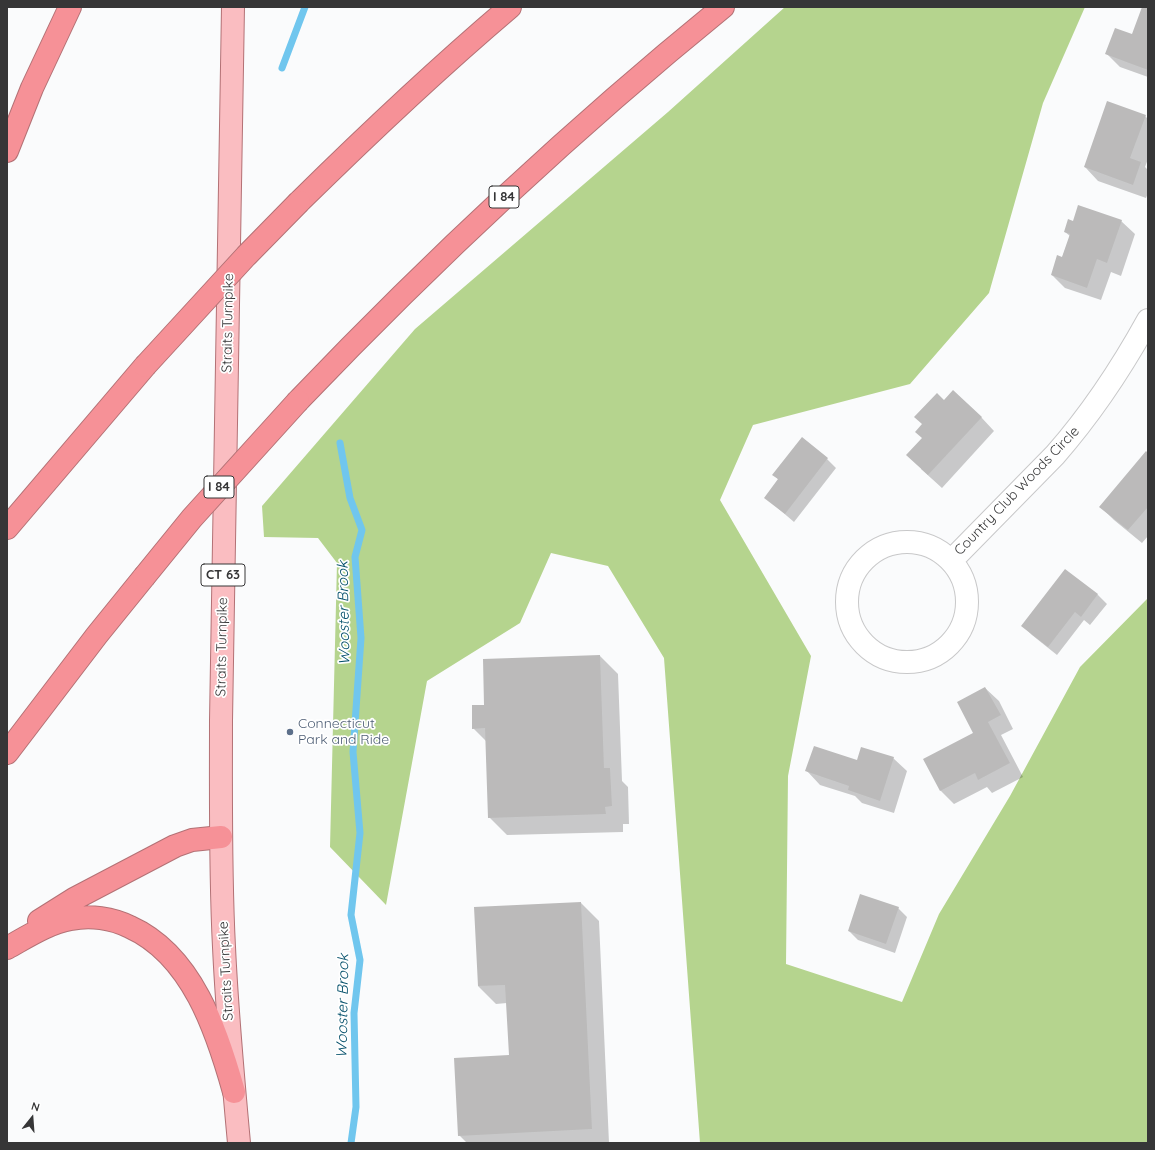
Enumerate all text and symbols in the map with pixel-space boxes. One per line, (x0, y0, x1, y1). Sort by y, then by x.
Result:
road number: I 84 (489, 186, 519, 208)
street label: Straits Turnpike (219, 273, 237, 373)
street label: Country Club Woods Circle (951, 423, 1083, 559)
road number: I 84 (204, 476, 234, 498)
water label: Wooster Brook (334, 561, 354, 665)
road number: CT 63 (201, 564, 245, 586)
street label: Straits Turnpike (213, 597, 231, 697)
place label: Connecticut Park and Ride (298, 716, 389, 748)
marker: Connecticut Park and Ride (285, 727, 295, 737)
street label: Straits Turnpike (215, 921, 237, 1021)
water label: Wooster Brook (333, 954, 353, 1058)
north arrow (12, 1098, 52, 1138)
text: N (30, 1099, 41, 1114)

